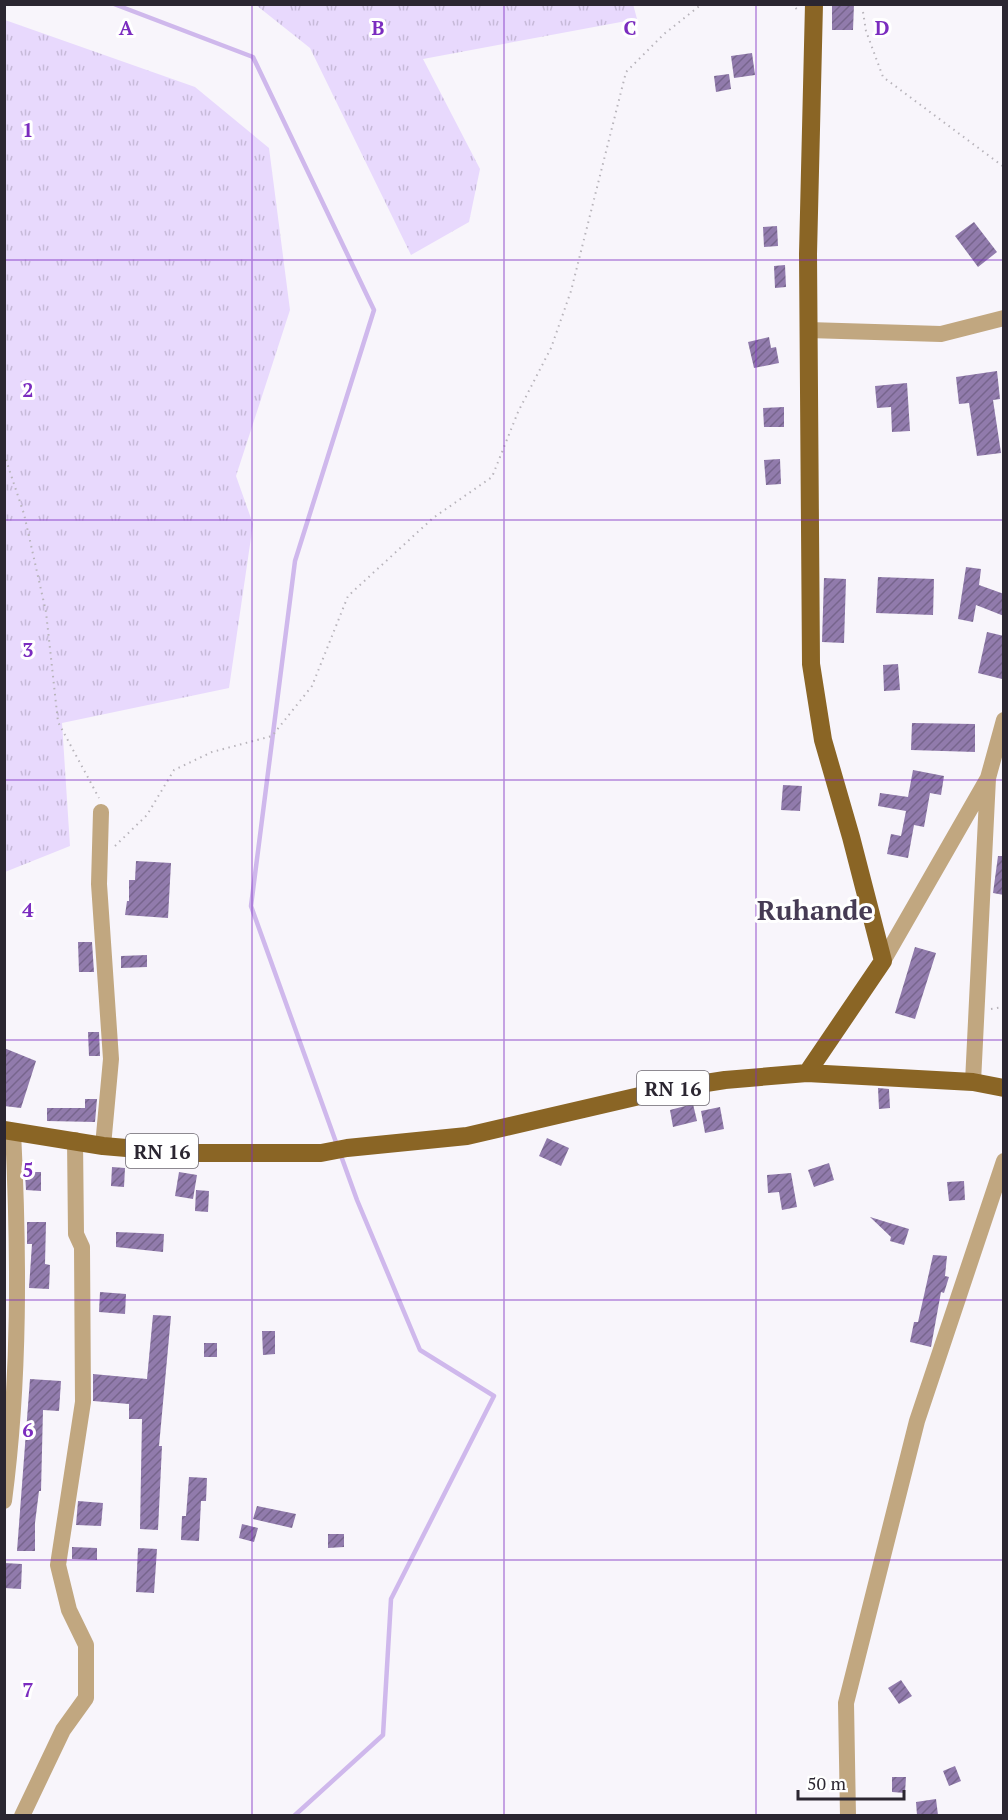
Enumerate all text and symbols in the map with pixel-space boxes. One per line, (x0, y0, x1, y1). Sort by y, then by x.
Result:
text: A (119, 14, 134, 41)
text: B (372, 14, 385, 41)
text: C (623, 14, 637, 41)
text: D (875, 14, 889, 41)
text: 1 (22, 116, 34, 143)
text: 2 (22, 376, 34, 403)
text: 3 (22, 636, 34, 663)
district label: Ruhande (757, 892, 873, 928)
text: 4 (22, 896, 34, 923)
road number: RN 16 (637, 1071, 709, 1105)
road number: RN 16 (126, 1134, 198, 1168)
text: 5 (22, 1156, 34, 1183)
text: 6 (22, 1416, 34, 1443)
text: 7 (22, 1676, 34, 1703)
scale bar (798, 1763, 904, 1801)
text: 50 m (807, 1771, 847, 1795)

